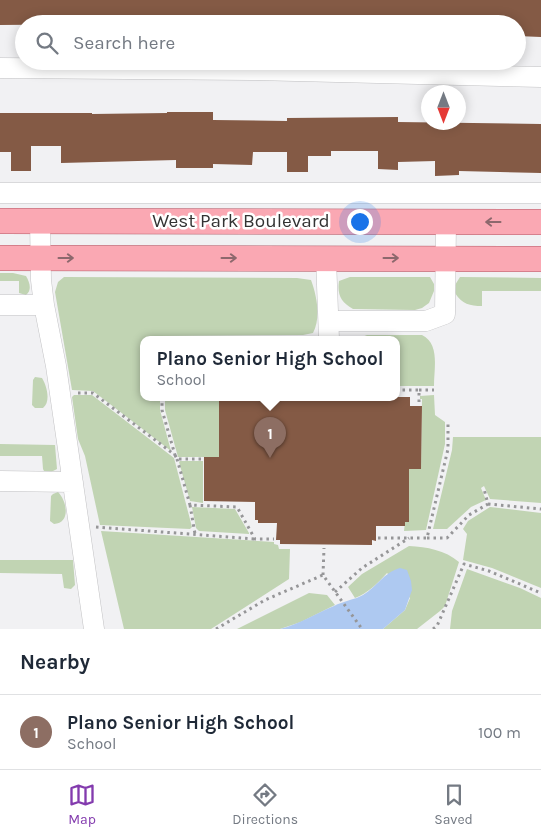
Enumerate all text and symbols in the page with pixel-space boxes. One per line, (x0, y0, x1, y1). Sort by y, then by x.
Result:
search box (15, 15, 526, 70)
icon: search (33, 29, 61, 57)
text: Search here (73, 32, 175, 54)
north arrow (421, 85, 466, 130)
your location (347, 209, 373, 235)
street label: West Park Boulevard (152, 210, 330, 232)
one-way arrow (486, 217, 502, 227)
one-way arrow (58, 253, 74, 263)
one-way arrow (220, 253, 236, 263)
one-way arrow (382, 253, 399, 263)
popup (140, 336, 400, 401)
text: Plano Senior High School (156, 348, 384, 370)
text: School (156, 370, 206, 389)
pin: 1 (254, 417, 286, 458)
text: Nearby (20, 650, 90, 674)
text: Plano Senior High School (67, 712, 294, 734)
text: 1 (33, 723, 39, 742)
text: 100 m (478, 723, 521, 742)
text: School (67, 734, 117, 753)
tab: Map (68, 781, 96, 828)
tab: Directions (232, 781, 298, 828)
tab: Saved (434, 781, 473, 828)

